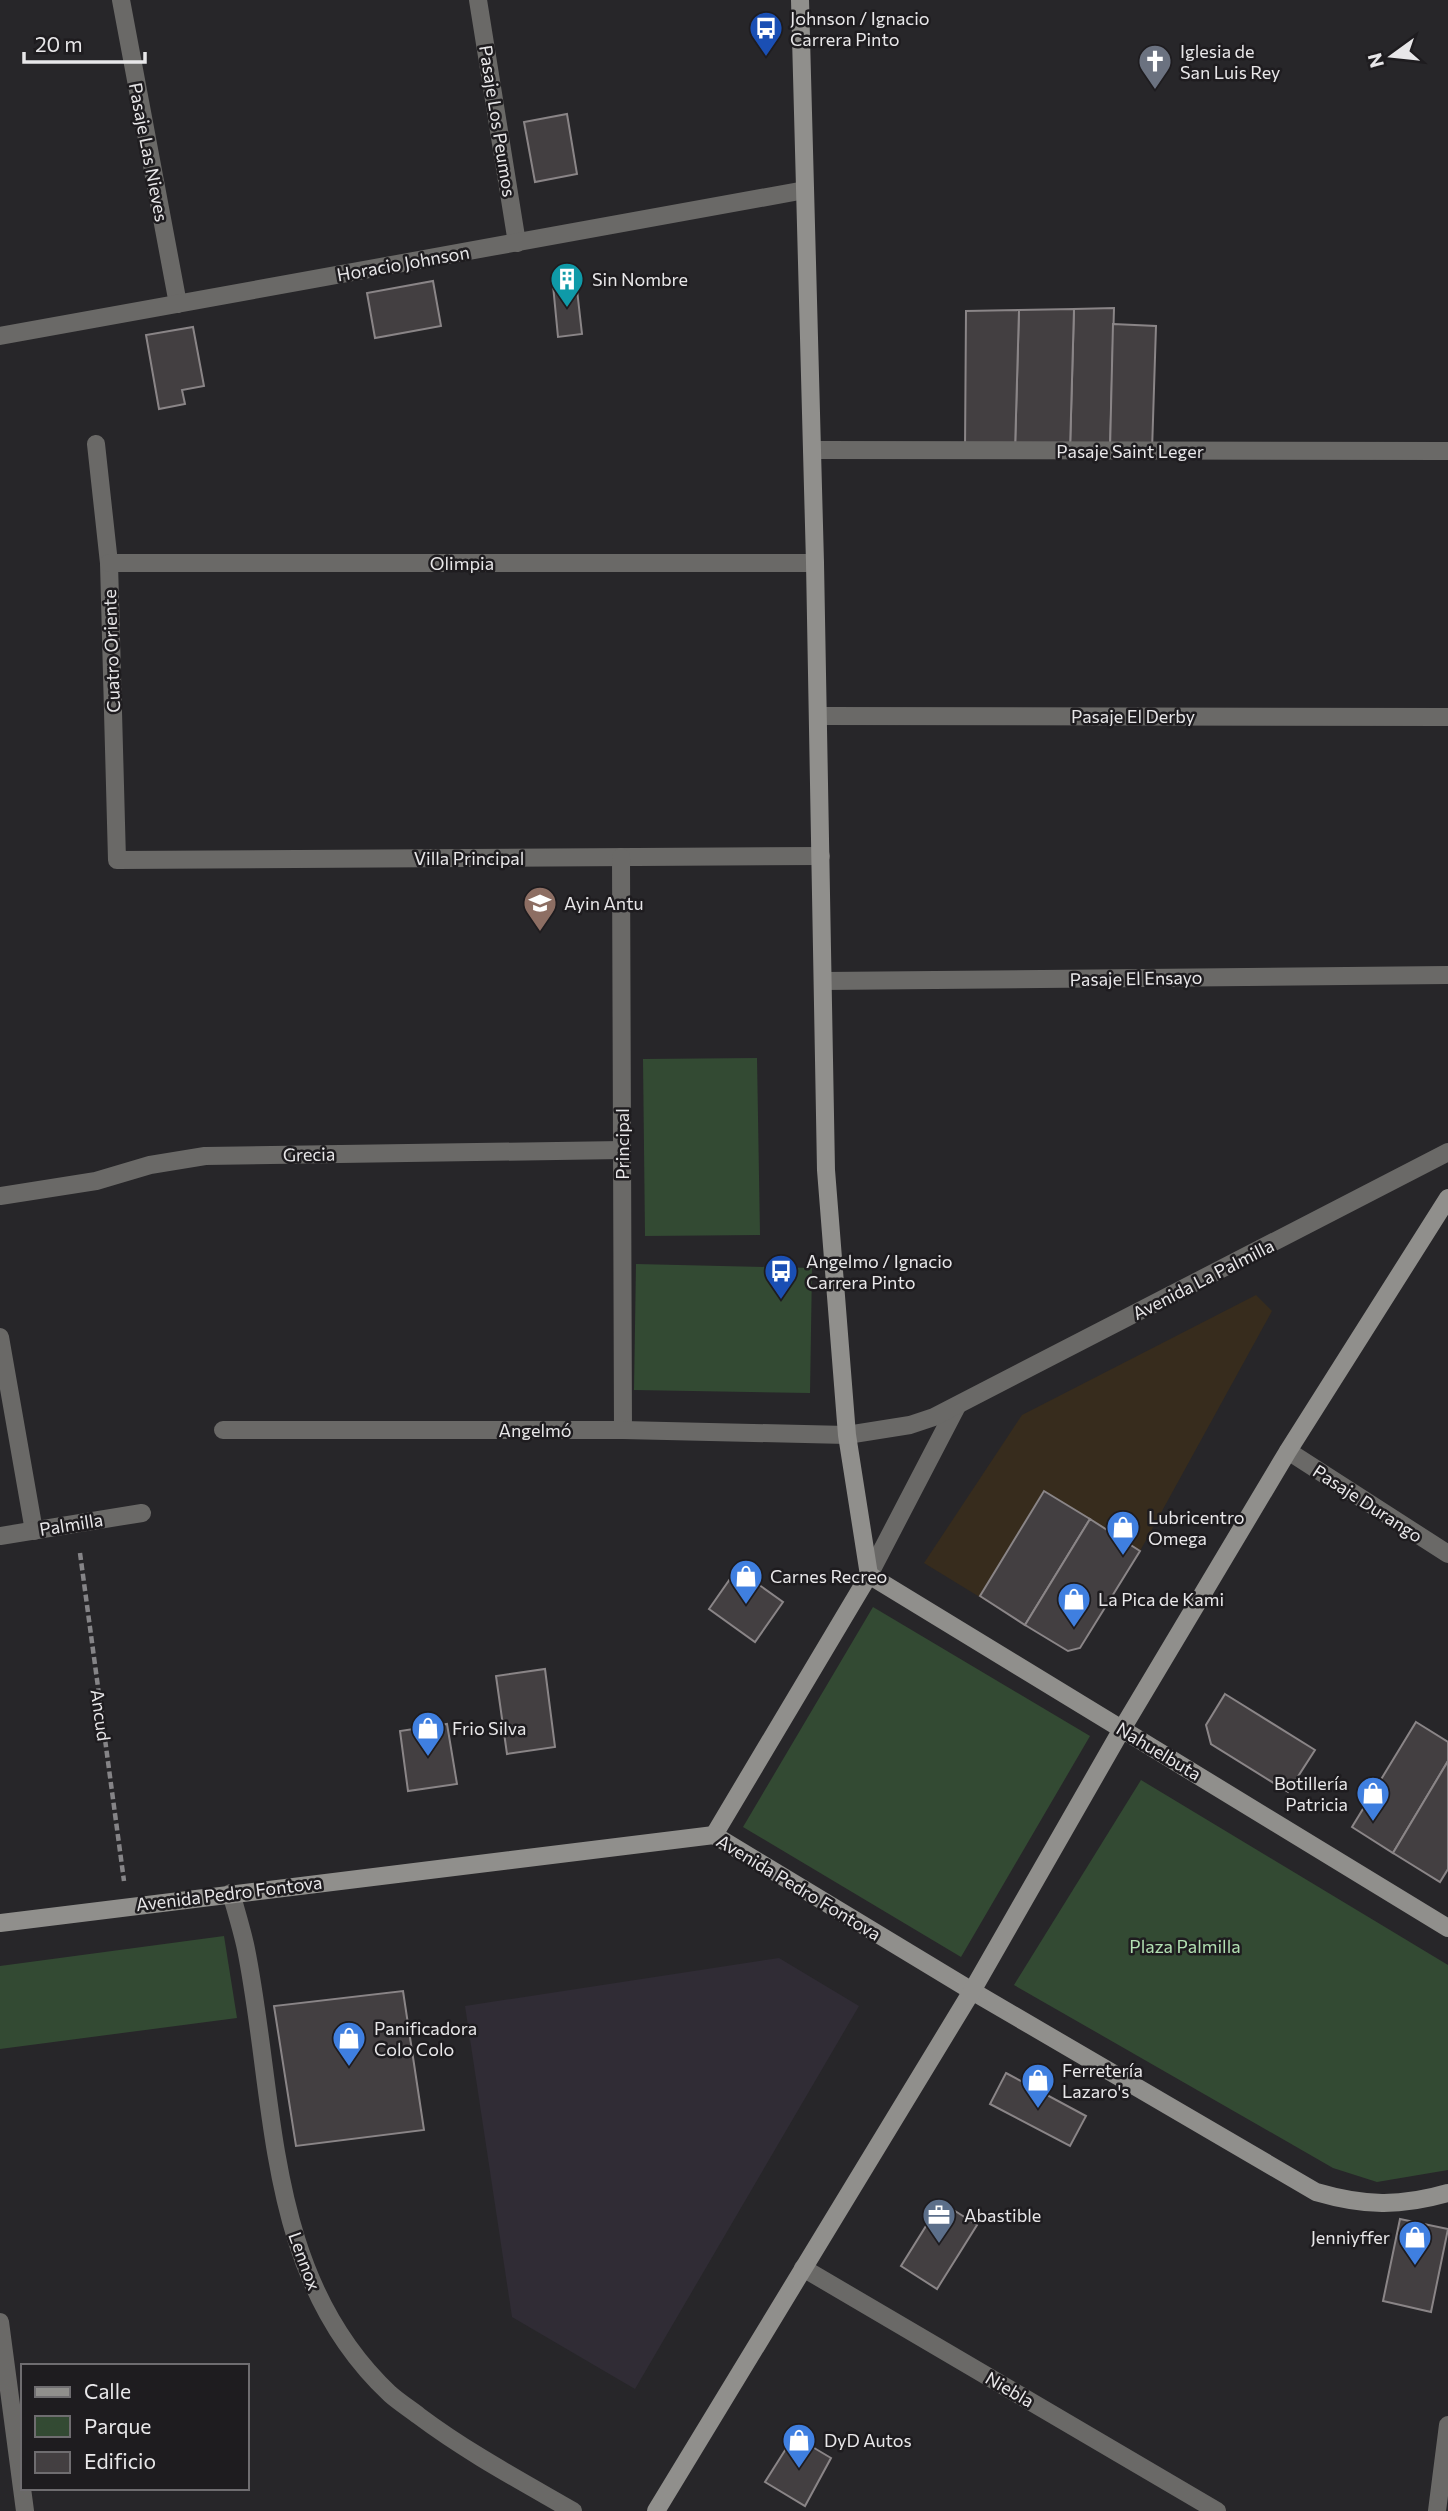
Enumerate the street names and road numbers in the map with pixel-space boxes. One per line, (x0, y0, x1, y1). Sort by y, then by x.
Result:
street label: Pasaje Los Peumos (475, 44, 521, 198)
street label: Pasaje Las Nieves (125, 81, 173, 223)
street label: Horacio Johnson (335, 241, 471, 285)
street label: Pasaje Saint Leger (1056, 440, 1204, 462)
street label: Olimpia (430, 552, 494, 574)
street label: Cuatro Oriente (98, 589, 124, 713)
street label: Pasaje El Derby (1071, 705, 1195, 727)
street label: Villa Principal (414, 847, 524, 869)
street label: Pasaje El Ensayo (1069, 966, 1203, 990)
street label: Principal (611, 1108, 633, 1180)
street label: Grecia (283, 1143, 335, 1165)
street label: Avenida La Palmilla (1129, 1234, 1277, 1324)
street label: Angelmó (499, 1419, 571, 1441)
street label: Pasaje Durango (1309, 1459, 1427, 1547)
street label: Palmilla (38, 1508, 104, 1540)
street label: Ancud (86, 1688, 116, 1742)
street label: Nahuelbuta (1113, 1717, 1205, 1785)
street label: Avenida Pedro Fontova (713, 1829, 885, 1945)
street label: Avenida Pedro Fontova (135, 1871, 323, 1915)
street label: Lennox (284, 2229, 326, 2294)
street label: Niebla (982, 2366, 1038, 2412)

